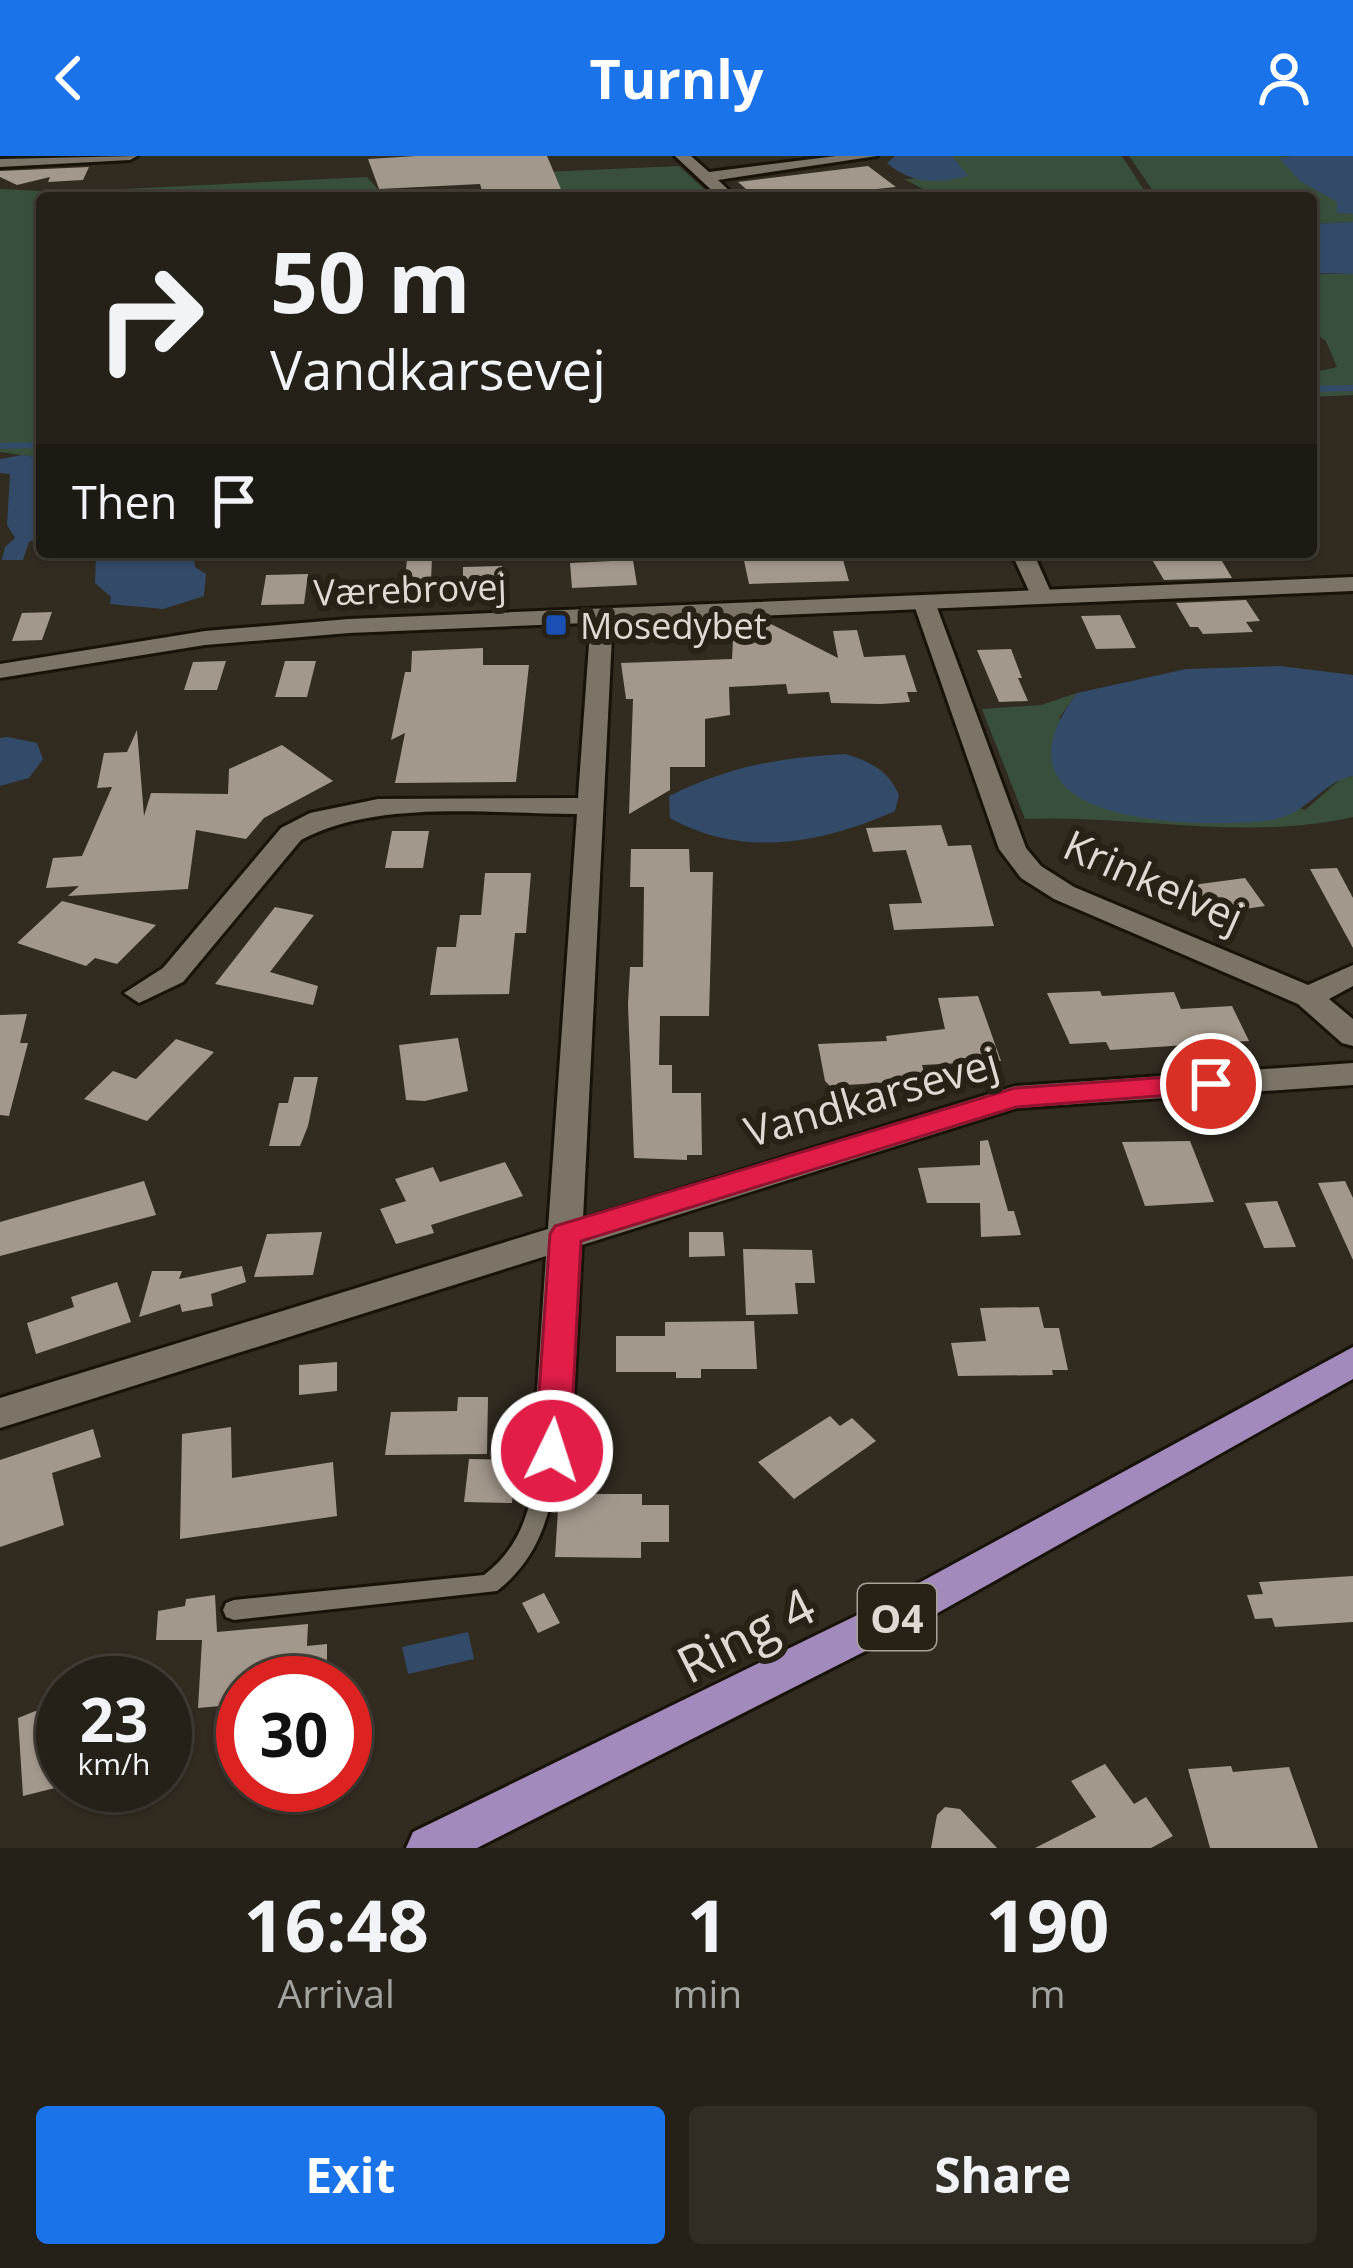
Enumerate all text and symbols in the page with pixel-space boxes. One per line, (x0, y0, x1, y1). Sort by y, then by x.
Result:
text: Turnly (590, 41, 763, 115)
icon: back (36, 45, 102, 111)
icon: person (1251, 45, 1317, 111)
text: 50 m (270, 223, 470, 338)
icon: right (72, 240, 228, 396)
text: Vandkarsevej (270, 332, 606, 406)
icon: arrive (201, 468, 267, 534)
text: Then (72, 471, 177, 532)
street label: Værebrovej (313, 561, 507, 617)
place label: Mosedybet (580, 601, 767, 650)
marker: Mosedybet (543, 612, 569, 638)
street label: Krinkelvej (1055, 815, 1253, 945)
street label: Vandkarsevej (738, 1033, 1004, 1159)
pin (1160, 1033, 1262, 1135)
icon: arrive (1178, 1051, 1244, 1117)
position arrow (489, 1388, 615, 1514)
street label: Ring 4 (664, 1570, 826, 1698)
road number: O4 (858, 1584, 936, 1650)
speed limit sign: 30 (216, 1656, 372, 1812)
text: 23 (80, 1678, 148, 1760)
text: km/h (78, 1743, 150, 1784)
text: 16:48 (244, 1875, 429, 1973)
text: 1 (687, 1875, 728, 1973)
text: 190 (986, 1875, 1109, 1973)
text: Arrival (278, 1966, 395, 2019)
text: min (672, 1966, 742, 2019)
text: m (1030, 1966, 1066, 2019)
button: Exit (36, 2106, 665, 2244)
button: Share (689, 2106, 1317, 2244)

